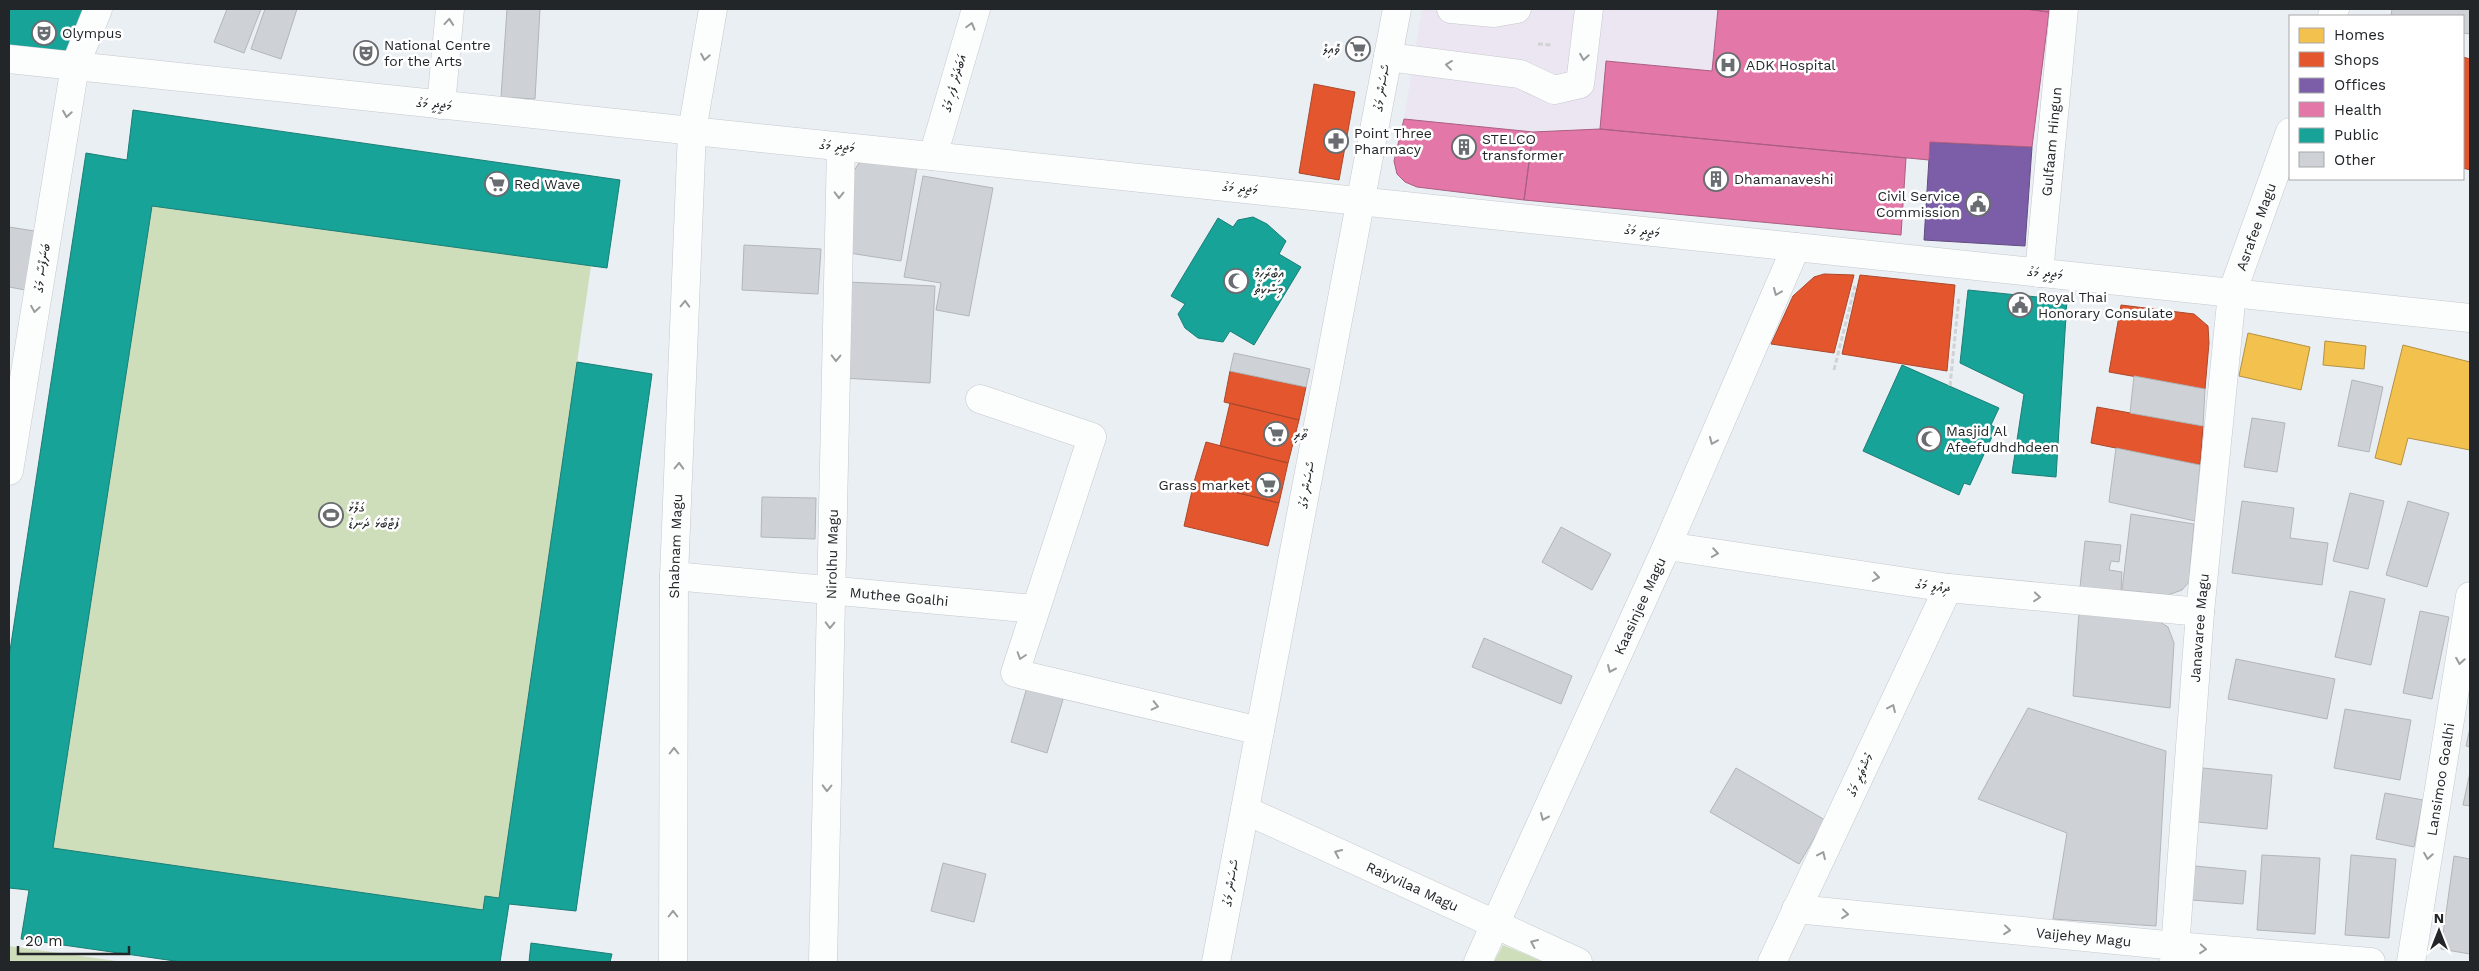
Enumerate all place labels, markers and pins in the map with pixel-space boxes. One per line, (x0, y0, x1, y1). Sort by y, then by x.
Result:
theatre icon: Olympus (31, 20, 57, 46)
place label: Olympus (62, 25, 122, 41)
supermarket icon: ވޮއިލް (1345, 36, 1371, 62)
place label: National Centre for the Arts (384, 37, 491, 69)
theatre icon: National Centre for the Arts (353, 40, 379, 66)
place label: ވޮއިލް (1322, 41, 1341, 59)
hospital icon: ADK Hospital (1715, 52, 1741, 78)
place label: ADK Hospital (1746, 57, 1836, 73)
place label: Point Three Pharmacy (1354, 125, 1432, 157)
pharmacy icon: Point Three Pharmacy (1323, 128, 1349, 154)
place label: STELCO transformer (1482, 131, 1564, 163)
building icon: STELCO transformer (1451, 134, 1477, 160)
building icon: Dhamanaveshi (1703, 166, 1729, 192)
supermarket icon: Red Wave (484, 171, 510, 197)
place label: Dhamanaveshi (1734, 171, 1833, 187)
place label: Red Wave (514, 176, 580, 192)
place label: Civil Service Commission (1876, 188, 1960, 220)
public building icon: Civil Service Commission (1965, 191, 1991, 217)
place label: އިބްރާހީމް މިސްކިތް (1253, 265, 1284, 299)
mosque icon: އިބްރާހީމް މިސްކިތް (1223, 268, 1249, 294)
place label: Royal Thai Honorary Consulate (2038, 289, 2173, 321)
public building icon: Royal Thai Honorary Consulate (2007, 292, 2033, 318)
supermarket icon: ތޫރި (1263, 421, 1289, 447)
place label: Masjid Al Afeefudhdhdeen (1946, 423, 2059, 455)
place label: ތޫރި (1293, 426, 1308, 444)
mosque icon: Masjid Al Afeefudhdhdeen (1916, 426, 1942, 452)
supermarket icon: Grass market (1255, 472, 1281, 498)
place label: Grass market (1158, 477, 1250, 493)
place label: ގަލޮޅު ފުޓްބޯޅަ ދަނޑު (348, 499, 400, 531)
sports icon: ގަލޮޅު ފުޓްބޯޅަ ދަނޑު (318, 502, 344, 528)

